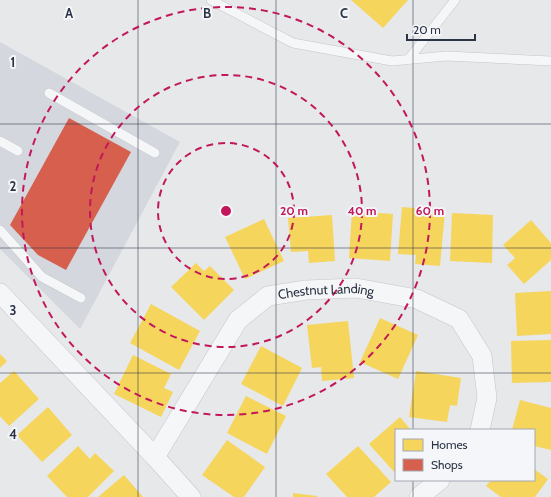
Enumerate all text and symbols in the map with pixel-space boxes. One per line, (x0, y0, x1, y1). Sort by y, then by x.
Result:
text: A (65, 5, 74, 21)
text: B (203, 5, 211, 21)
text: C (340, 5, 348, 21)
scale bar (407, 16, 475, 42)
text: 20 m (413, 22, 441, 37)
text: 1 (11, 54, 15, 70)
text: 2 (10, 178, 17, 194)
text: 20 m (280, 203, 308, 218)
text: 40 m (347, 203, 377, 218)
text: 60 m (416, 203, 444, 218)
centre of rings (219, 204, 233, 218)
street label: Chestnut Landing (277, 280, 376, 302)
text: 3 (9, 302, 17, 318)
text: 4 (9, 426, 17, 442)
legend (395, 429, 535, 481)
text: Homes (431, 437, 468, 452)
text: Shops (431, 457, 463, 472)

